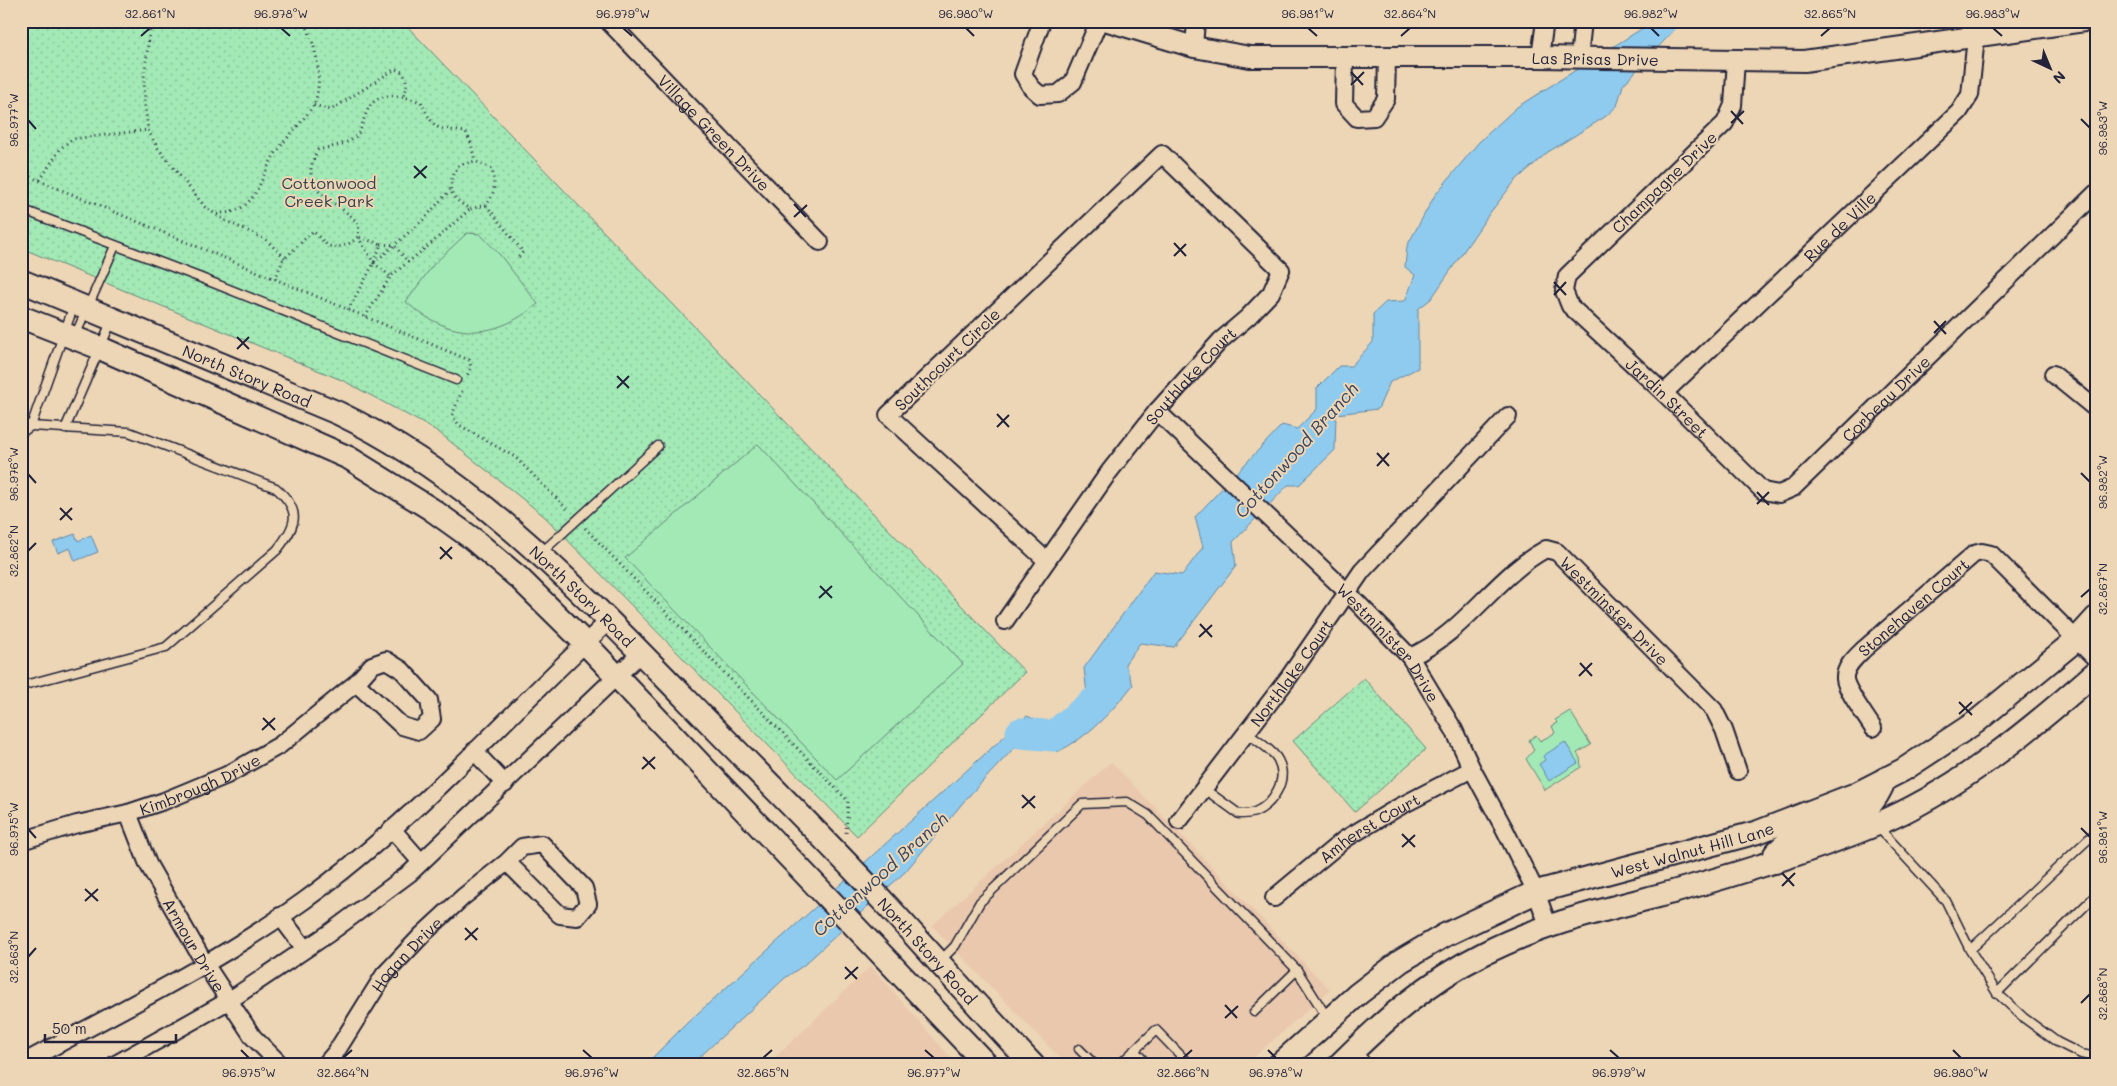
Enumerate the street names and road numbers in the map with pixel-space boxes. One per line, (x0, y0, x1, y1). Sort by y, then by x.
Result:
street label: Las Brisas Drive (1532, 47, 1659, 69)
street label: Village Green Drive (654, 69, 775, 195)
street label: Champagne Drive (1607, 126, 1721, 238)
street label: Rue de Ville (1799, 187, 1880, 266)
street label: Southcourt Circle (890, 303, 1004, 415)
street label: Southlake Court (1140, 322, 1240, 429)
street label: North Story Road (180, 339, 315, 411)
street label: Corbeau Drive (1837, 350, 1934, 446)
street label: Jardin Street (1622, 353, 1713, 442)
street label: North Story Road (526, 540, 639, 651)
street label: Westminster Drive (1556, 551, 1674, 669)
street label: Stonehaven Court (1853, 553, 1973, 660)
street label: Westminister Drive (1333, 578, 1445, 706)
street label: Northlake Court (1245, 614, 1337, 730)
street label: Kimbrough Drive (137, 748, 264, 819)
street label: Amherst Court (1314, 788, 1423, 867)
street label: West Walnut Hill Lane (1608, 816, 1777, 882)
street label: North Story Road (874, 892, 982, 1008)
street label: Armour Drive (159, 894, 231, 996)
street label: Hogan Drive (366, 911, 446, 996)

